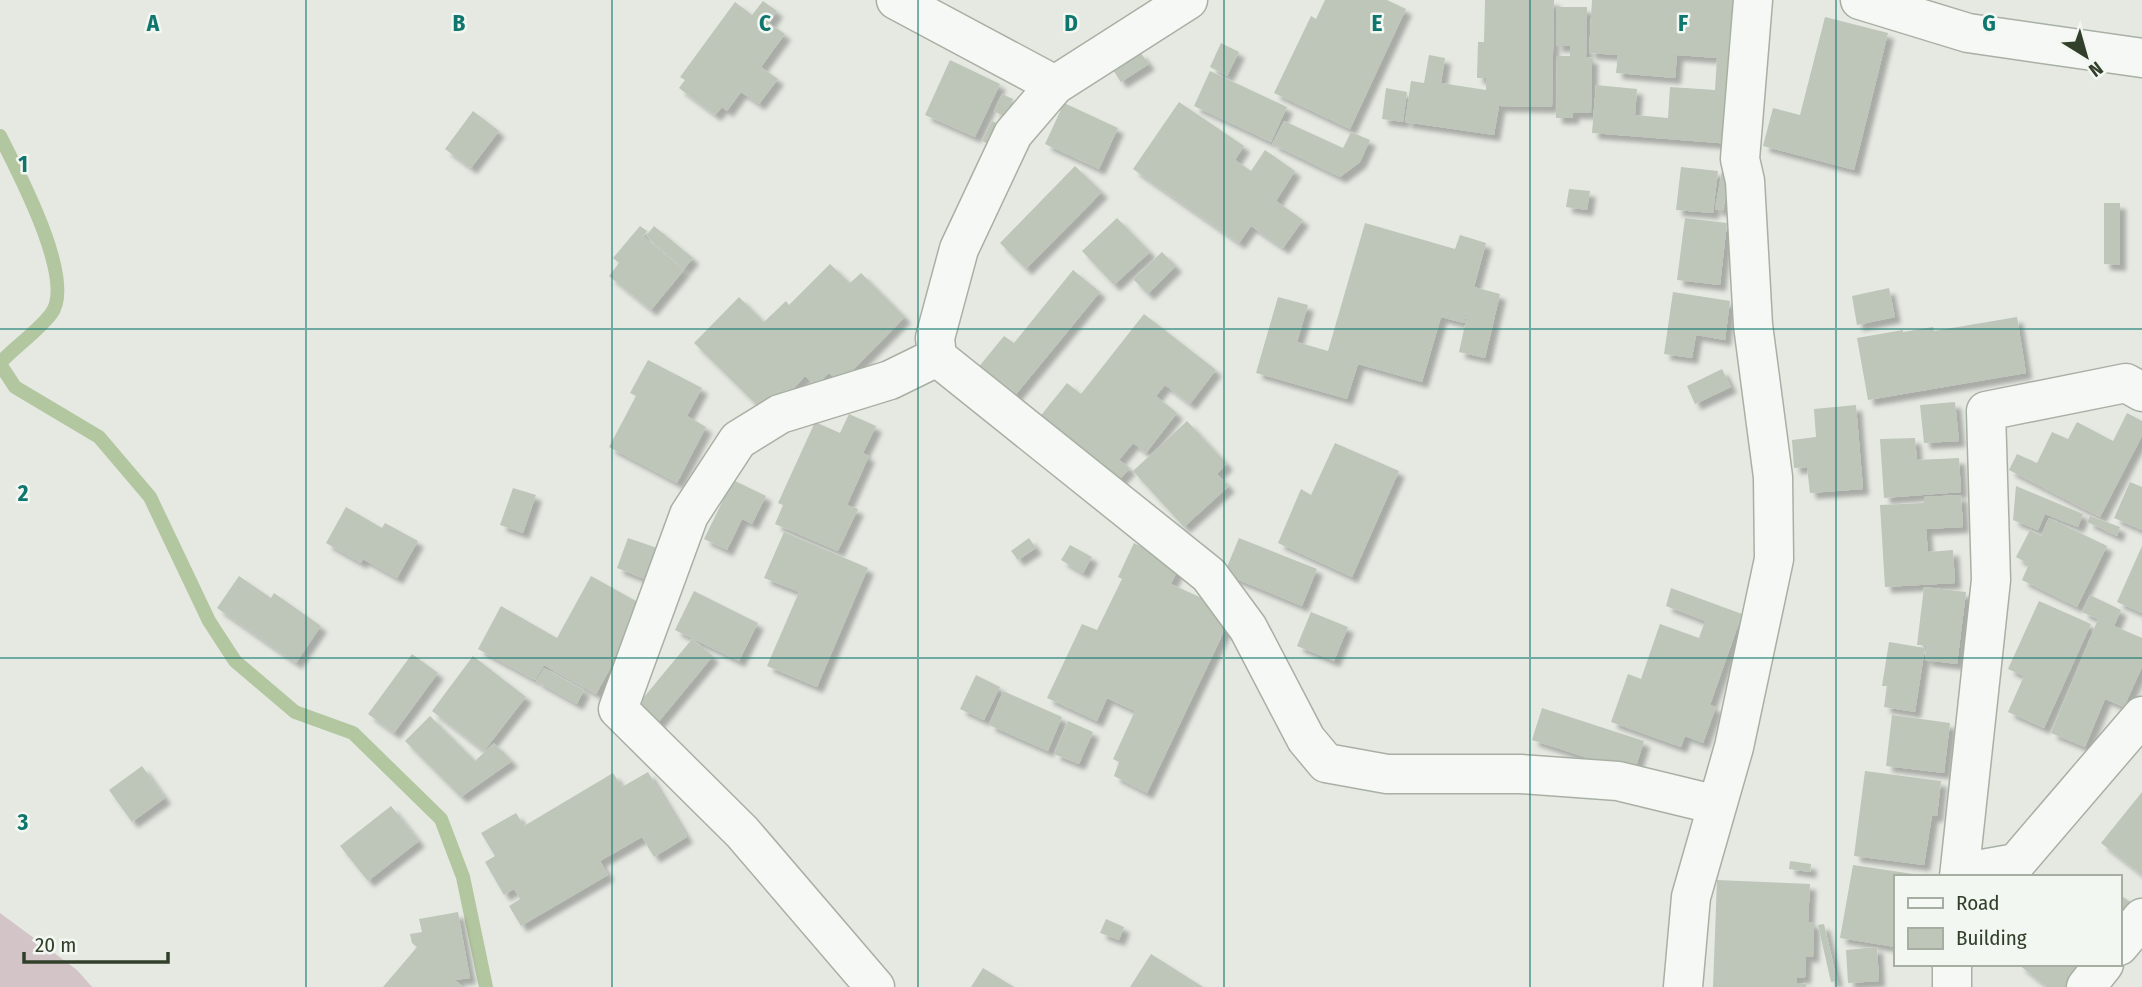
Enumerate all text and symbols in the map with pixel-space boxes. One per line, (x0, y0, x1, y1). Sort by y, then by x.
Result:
text: A (146, 9, 160, 37)
text: B (453, 9, 466, 37)
text: C (759, 9, 771, 37)
text: D (1064, 9, 1078, 37)
text: E (1372, 9, 1383, 37)
text: F (1678, 9, 1688, 37)
text: G (1982, 9, 1996, 37)
north arrow (2051, 21, 2121, 91)
text: N (2084, 57, 2107, 82)
text: 1 (18, 150, 28, 178)
text: 2 (17, 479, 29, 507)
text: 3 (17, 808, 29, 836)
legend (1894, 875, 2121, 966)
text: Road (1956, 890, 2000, 916)
scale bar (24, 920, 168, 964)
text: Building (1956, 925, 2027, 951)
text: 20 m (35, 932, 76, 958)

